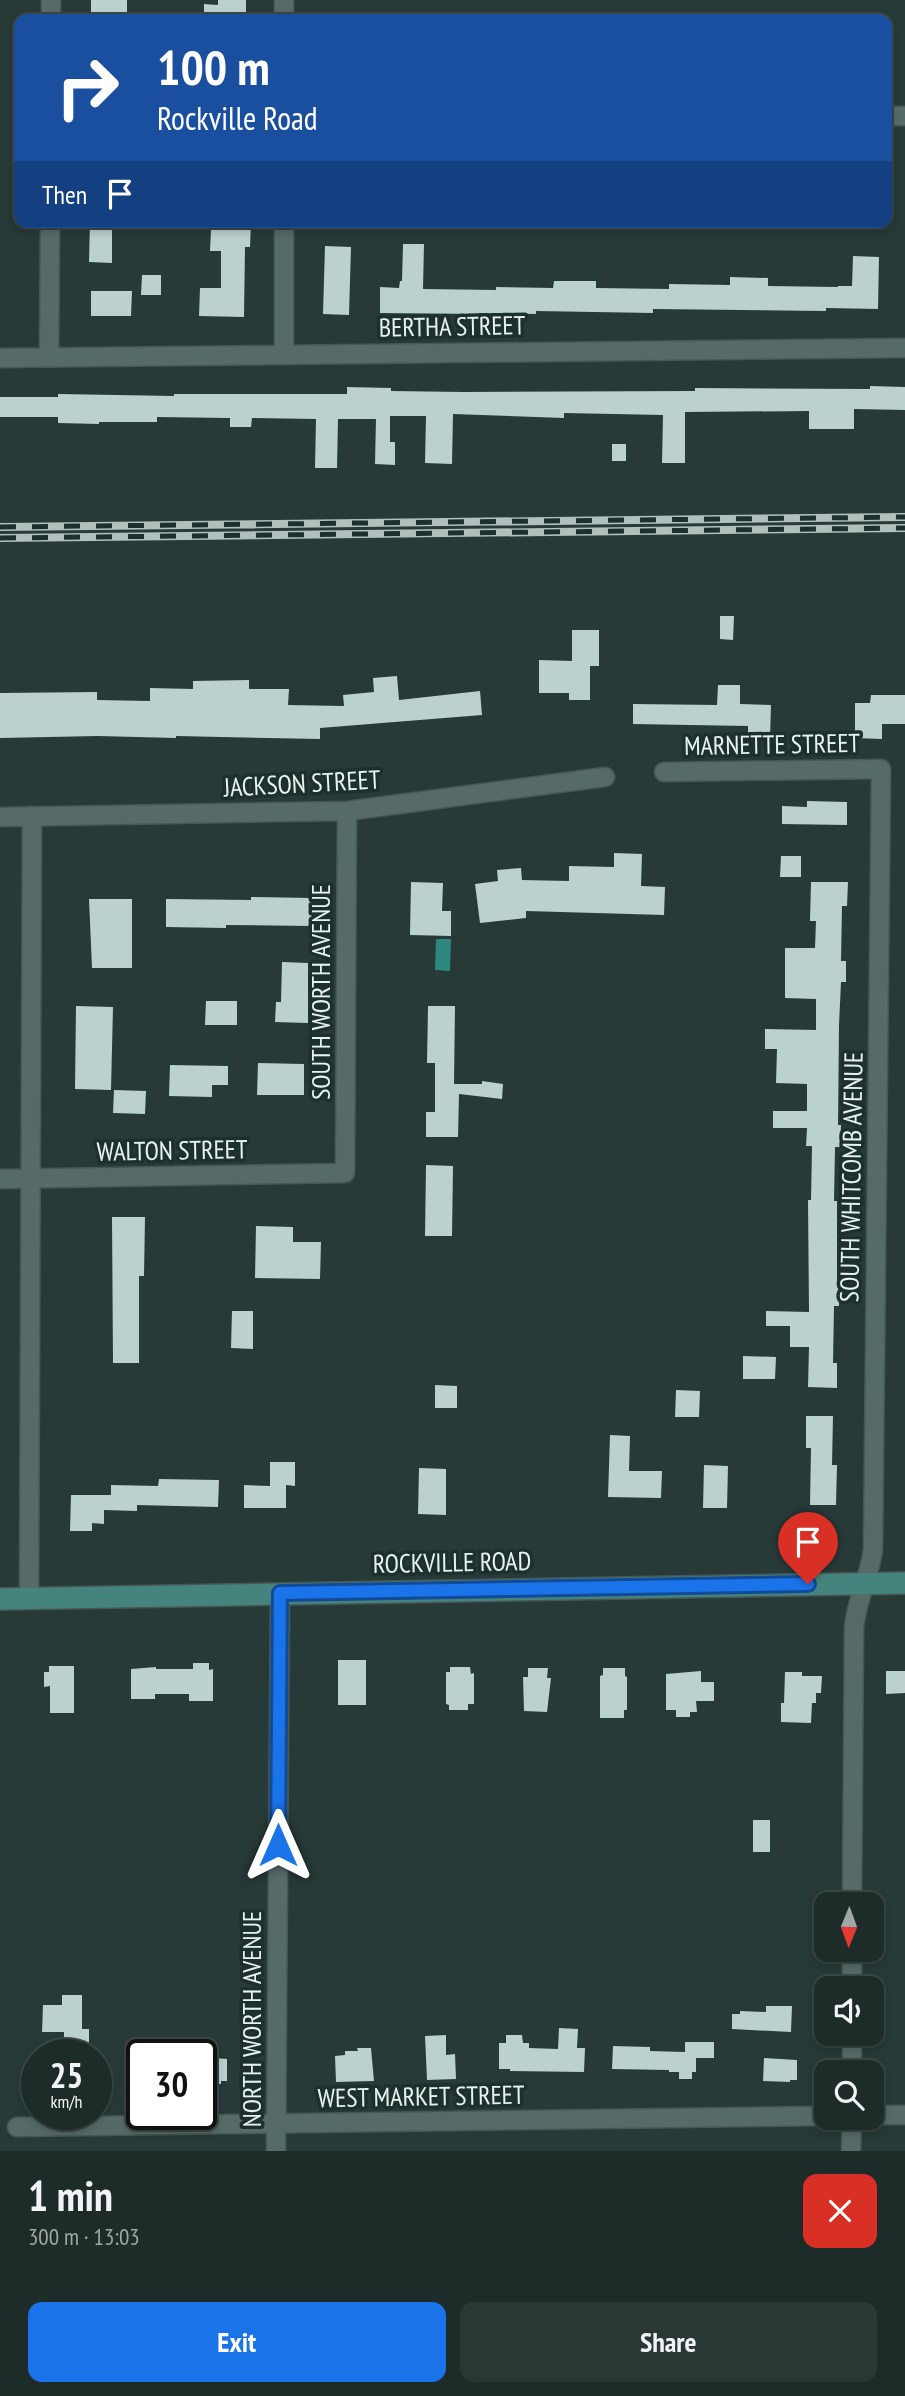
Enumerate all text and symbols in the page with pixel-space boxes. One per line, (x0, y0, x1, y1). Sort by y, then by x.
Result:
text: 100 m (157, 35, 270, 99)
icon: right (42, 42, 133, 133)
text: Rockville Road (157, 97, 318, 139)
icon: arrive (101, 175, 139, 213)
text: Then (42, 178, 87, 211)
street label: BERTHA STREET (379, 308, 526, 344)
street label: MARNETTE STREET (684, 726, 861, 762)
street label: JACKSON STREET (222, 762, 382, 804)
street label: SOUTH WORTH AVENUE (304, 884, 337, 1100)
street label: SOUTH WHITCOMB AVENUE (832, 1052, 870, 1302)
street label: WALTON STREET (96, 1132, 248, 1168)
pin (778, 1512, 838, 1584)
icon: arrive (789, 1523, 827, 1561)
street label: ROCKVILLE ROAD (373, 1544, 531, 1580)
position arrow (241, 1808, 315, 1882)
north arrow (814, 1892, 884, 1962)
map controls (814, 1892, 884, 2130)
street label: NORTH WORTH AVENUE (235, 1911, 268, 2127)
button: sound (814, 1976, 884, 2046)
speed limit sign: 30 (126, 2039, 217, 2130)
text: 25 (50, 2052, 83, 2098)
button: search (814, 2060, 884, 2130)
street label: WEST MARKET STREET (317, 2078, 525, 2114)
text: km/h (51, 2090, 82, 2113)
text: 1 min (28, 2168, 113, 2223)
button: close (803, 2174, 877, 2248)
text: 300 m · 13:03 (28, 2222, 140, 2251)
button: Exit (28, 2302, 446, 2382)
button: Share (460, 2302, 877, 2382)

